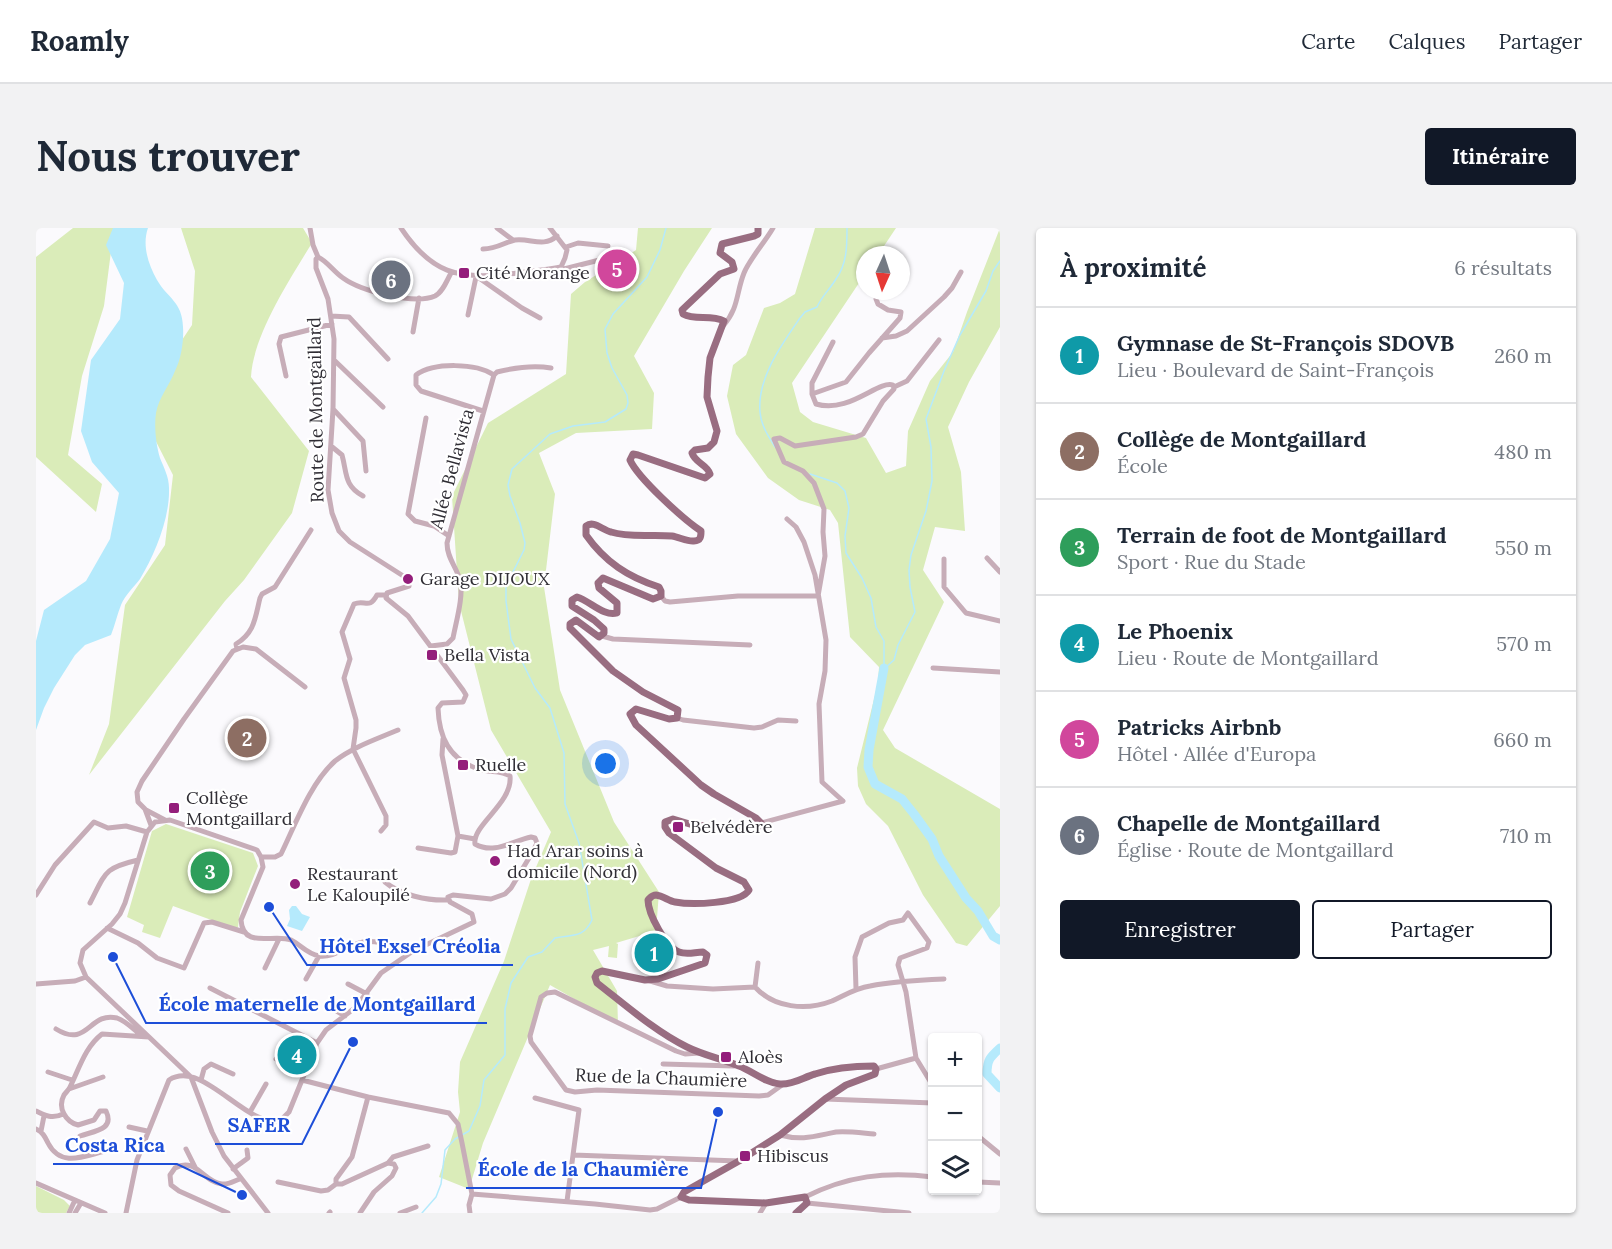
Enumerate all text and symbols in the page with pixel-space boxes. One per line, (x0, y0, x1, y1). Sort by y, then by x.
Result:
text: Roamly (30, 23, 129, 59)
text: Carte (1301, 28, 1355, 55)
text: Calques (1388, 28, 1465, 55)
text: Partager (1498, 28, 1582, 55)
button: Itinéraire (1425, 128, 1576, 185)
text: Nous trouver (36, 129, 300, 183)
pin: 5 (598, 246, 636, 291)
north arrow (856, 246, 910, 300)
text: À proximité (1060, 251, 1206, 284)
text: 6 résultats (1454, 255, 1552, 280)
pin: 6 (372, 257, 410, 302)
place label: Cité Morange (476, 261, 590, 284)
marker: Cité Morange (457, 266, 471, 280)
street label: Route de Montgaillard (302, 317, 329, 503)
text: Gymnase de St-François SDOVB (1117, 329, 1454, 357)
text: 1 (1075, 343, 1084, 368)
text: 260 m (1494, 343, 1552, 368)
text: Lieu · Boulevard de Saint-François (1117, 357, 1434, 382)
street label: Allée Bellavista (424, 406, 479, 533)
text: Collège de Montgaillard (1117, 425, 1366, 453)
text: 2 (1074, 439, 1085, 464)
text: 480 m (1494, 439, 1552, 464)
text: École (1117, 453, 1168, 478)
text: Terrain de foot de Montgaillard (1117, 521, 1447, 549)
text: 3 (1074, 535, 1085, 560)
text: 550 m (1495, 535, 1552, 560)
text: Sport · Rue du Stade (1117, 549, 1306, 574)
place label: Garage DIJOUX (420, 567, 550, 590)
marker: Garage DIJOUX (401, 572, 415, 586)
text: Le Phoenix (1117, 617, 1233, 645)
text: 4 (1074, 631, 1085, 656)
text: 570 m (1496, 631, 1552, 656)
place label: Bella Vista (444, 643, 530, 666)
text: Lieu · Route de Montgaillard (1117, 645, 1379, 670)
marker: Bella Vista (425, 648, 439, 662)
text: Patricks Airbnb (1117, 713, 1281, 741)
pin: 2 (228, 716, 266, 760)
text: 5 (1074, 727, 1085, 752)
text: 660 m (1493, 727, 1552, 752)
text: Hôtel · Allée d'Europa (1117, 741, 1316, 766)
your location (591, 749, 620, 778)
place label: Ruelle (475, 753, 527, 776)
marker: Ruelle (456, 758, 470, 772)
place label: Collège Montgaillard (186, 786, 293, 830)
marker: Collège Montgaillard (167, 801, 181, 815)
text: Chapelle de Montgaillard (1117, 809, 1380, 837)
place label: Belvédère (690, 815, 773, 838)
marker: Belvédère (671, 820, 685, 834)
text: 6 (1074, 823, 1085, 848)
text: 710 m (1500, 823, 1552, 848)
text: Église · Route de Montgaillard (1117, 837, 1394, 862)
place label: Had Arar soins à domicile (Nord) (507, 839, 644, 883)
pin: 3 (190, 848, 230, 894)
marker: Had Arar soins à domicile (Nord) (488, 854, 502, 868)
place label: Restaurant Le Kaloupilé (307, 862, 410, 906)
marker: Restaurant Le Kaloupilé (288, 877, 302, 891)
button: Enregistrer (1060, 900, 1300, 959)
button: Partager (1312, 900, 1552, 959)
callout: Hôtel Exsel Créolia (307, 927, 513, 965)
pin: 1 (634, 930, 674, 976)
text: Hôtel Exsel Créolia (319, 933, 501, 958)
callout: École maternelle de Montgaillard (146, 985, 487, 1023)
text: École maternelle de Montgaillard (158, 991, 476, 1016)
pin: 4 (278, 1032, 316, 1078)
map controls (928, 1033, 982, 1195)
button: + (928, 1033, 982, 1087)
place label: Aloès (737, 1045, 783, 1068)
marker: Aloès (719, 1050, 733, 1064)
street label: Rue de la Chaumière (574, 1063, 748, 1092)
button: − (928, 1087, 982, 1141)
callout: SAFER (215, 1106, 302, 1144)
text: SAFER (228, 1112, 291, 1137)
callout: Costa Rica (53, 1126, 177, 1164)
text: Costa Rica (65, 1132, 165, 1157)
button: layers (928, 1141, 982, 1195)
place label: Hibiscus (757, 1144, 829, 1167)
marker: Hibiscus (738, 1149, 752, 1163)
callout: École de la Chaumière (466, 1150, 701, 1188)
text: École de la Chaumière (477, 1156, 689, 1181)

